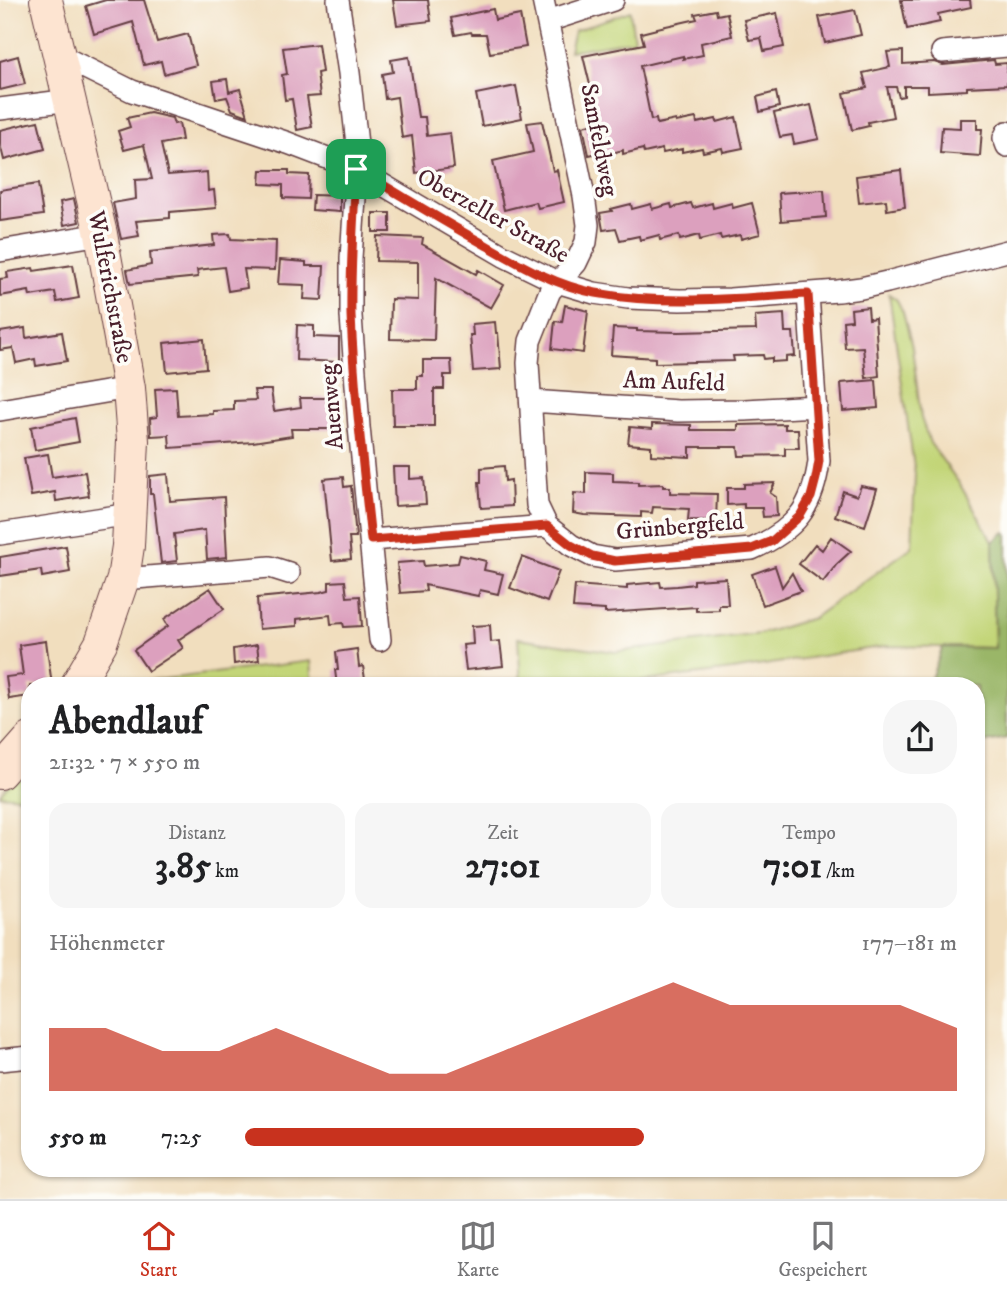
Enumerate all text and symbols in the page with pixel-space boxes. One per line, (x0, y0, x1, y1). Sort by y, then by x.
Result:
street label: Samfeldweg (573, 81, 625, 199)
pin (326, 139, 386, 199)
icon: arrive (337, 150, 375, 188)
street label: Oberzeller Straße (412, 162, 575, 270)
street label: Wulferichstraße (80, 207, 139, 366)
street label: Auenweg (313, 362, 351, 451)
street label: Am Aufeld (622, 365, 726, 399)
street label: Grünbergfeld (615, 506, 745, 548)
text: Abendlauf (49, 698, 203, 746)
button: share (883, 700, 957, 774)
text: 21:32 · 7 × 550 m (49, 748, 200, 777)
text: Distanz (168, 822, 226, 845)
text: Zeit (488, 822, 519, 845)
text: Tempo (782, 822, 836, 845)
text: 3.85 (155, 845, 211, 889)
text: 27:01 (465, 845, 541, 889)
text: 7:01 (763, 845, 822, 889)
text: km (211, 860, 239, 883)
text: /km (822, 860, 855, 883)
text: Höhenmeter (49, 929, 165, 958)
text: 177–181 m (862, 929, 957, 958)
text: 550 m (49, 1123, 106, 1152)
text: 7:25 (161, 1123, 202, 1152)
tab: Start (140, 1217, 178, 1282)
tab: Karte (457, 1217, 499, 1282)
tab: Gespeichert (778, 1217, 867, 1282)

